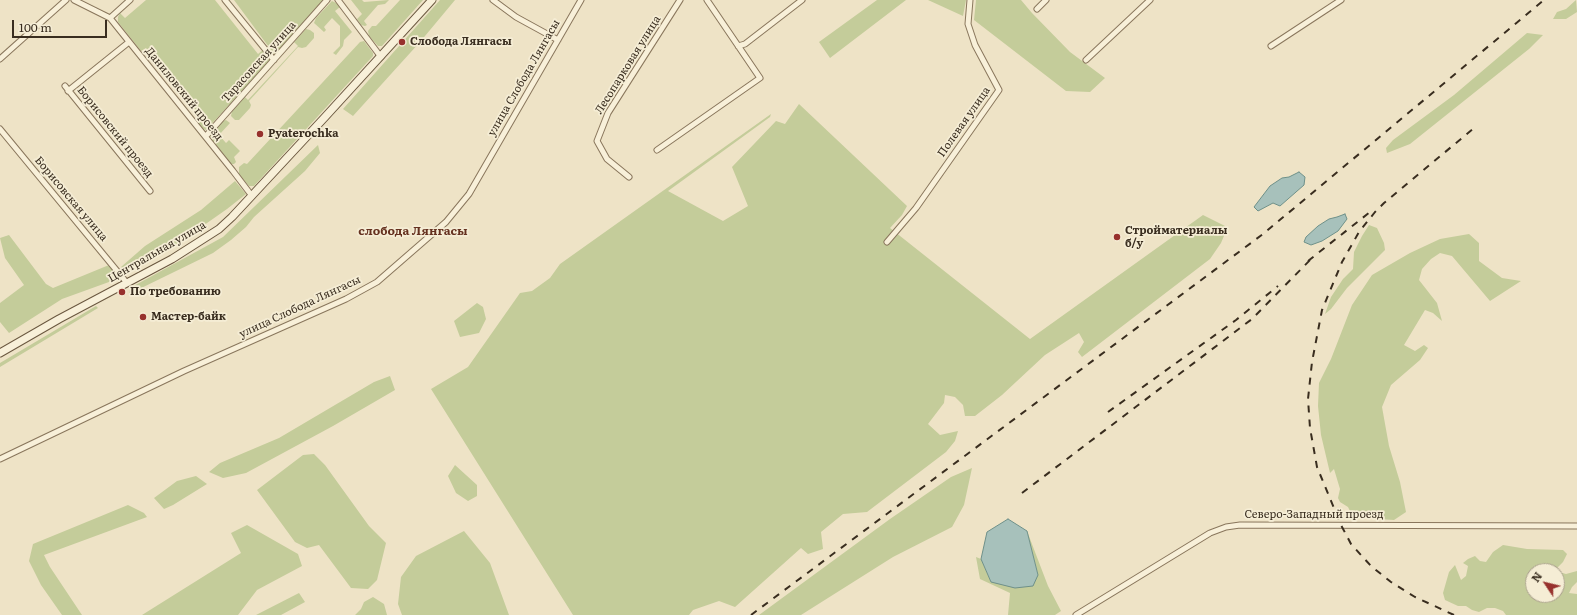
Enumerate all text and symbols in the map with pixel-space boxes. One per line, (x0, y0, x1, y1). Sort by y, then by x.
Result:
scale bar (14, 12, 109, 38)
street label: Лесопарковая улица (592, 13, 664, 117)
street label: улица Слобода Лянгасы (485, 17, 563, 139)
text: 100 m (19, 18, 52, 36)
street label: Тарасовская улица (219, 19, 299, 105)
place label: Слобода Лянгасы (410, 35, 512, 49)
marker: Слобода Лянгасы (397, 37, 407, 47)
street label: Даниловский проезд (142, 45, 226, 143)
street label: Борисовский проезд (74, 84, 156, 180)
street label: Полевая улица (935, 84, 993, 160)
place label: Pyaterochka (268, 127, 339, 141)
marker: Pyaterochka (255, 129, 265, 139)
street label: Борисовская улица (32, 154, 110, 244)
street label: Центральная улица (106, 219, 208, 285)
district label: слобода Лянгасы (358, 224, 468, 238)
place label: Стройматериалы б/у (1125, 224, 1227, 250)
marker: Стройматериалы б/у (1112, 232, 1122, 242)
street label: улица Слобода Лянгасы (237, 273, 363, 341)
place label: По требованию (130, 285, 221, 299)
marker: По требованию (117, 287, 127, 297)
place label: Мастер-байк (151, 310, 226, 324)
marker: Мастер-байк (138, 312, 148, 322)
street label: Северо-Западный проезд (1244, 508, 1384, 522)
north arrow (1525, 563, 1565, 603)
text: N (1527, 568, 1545, 585)

